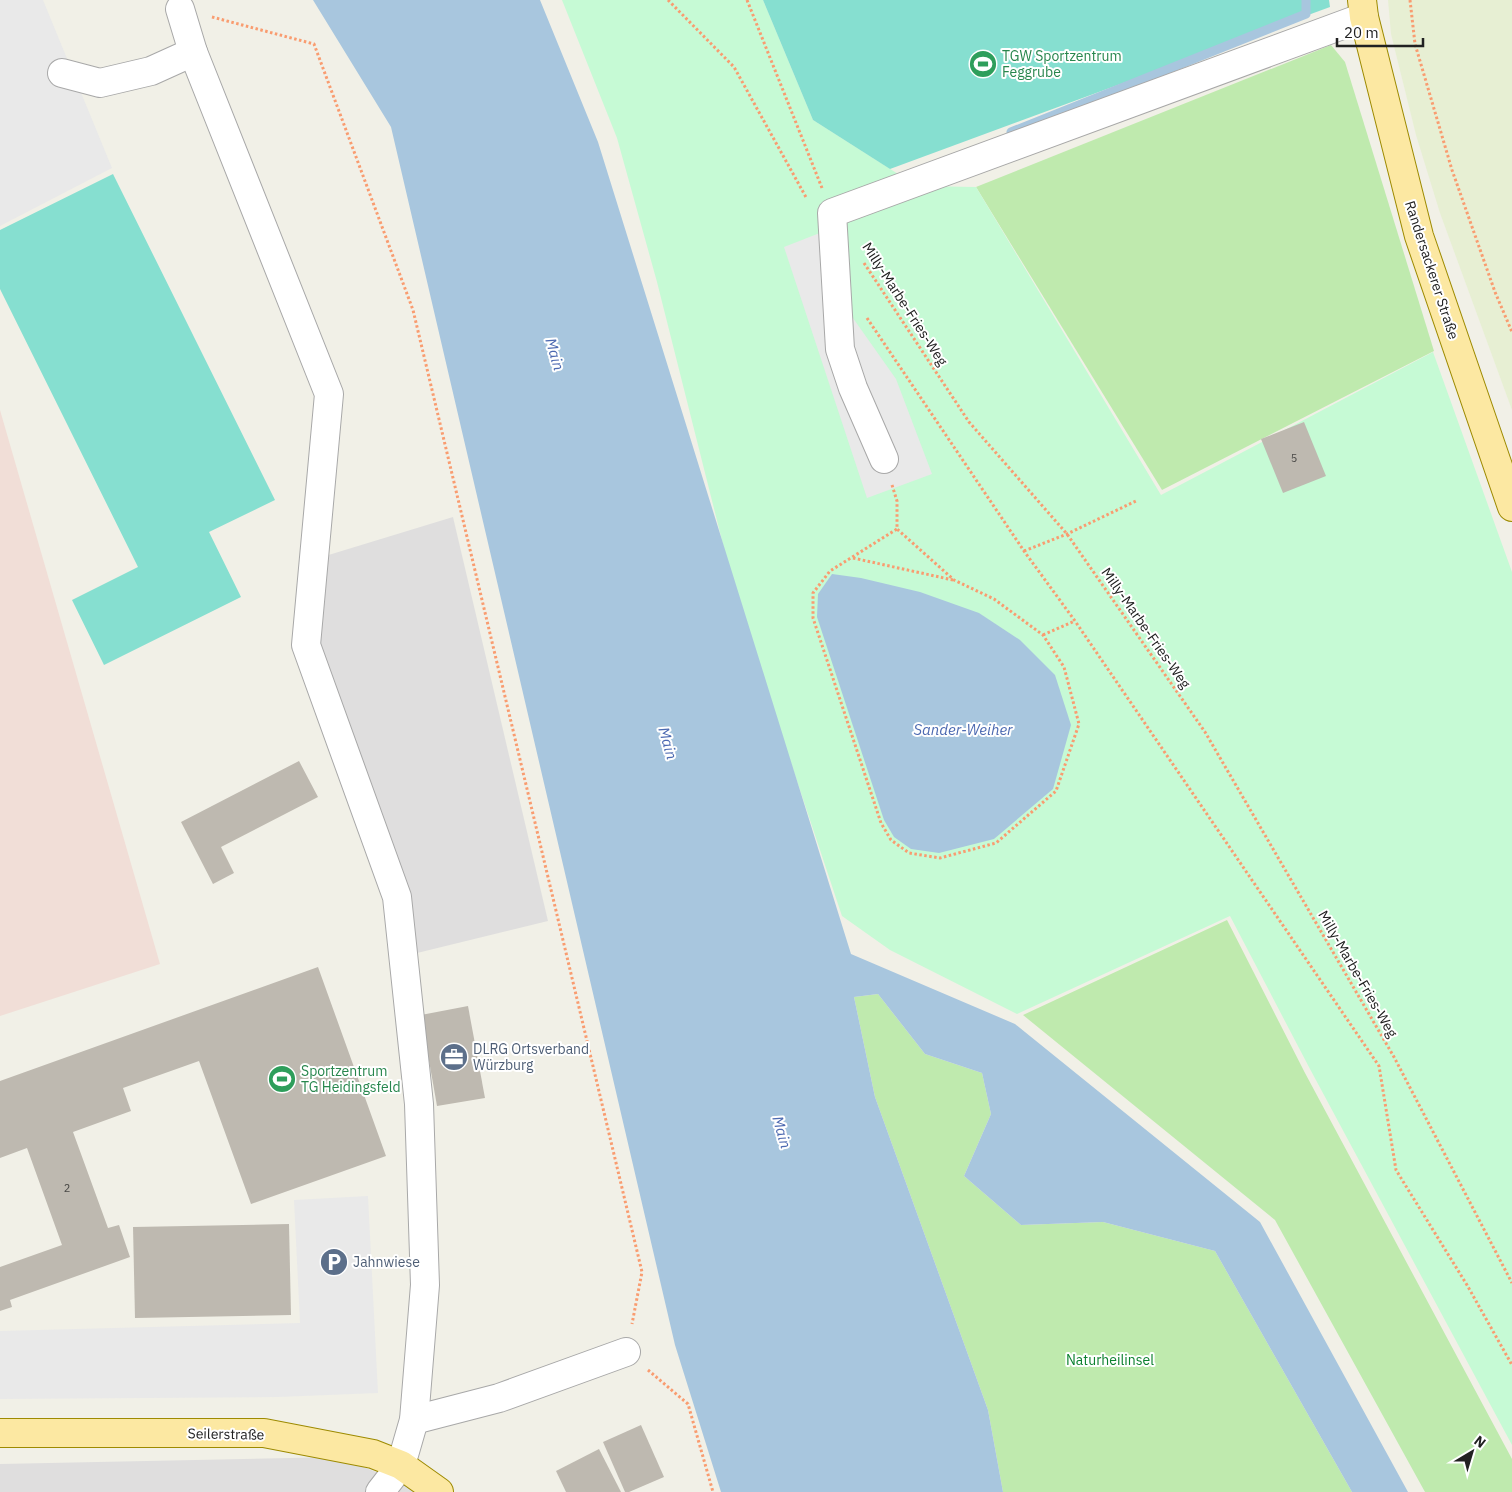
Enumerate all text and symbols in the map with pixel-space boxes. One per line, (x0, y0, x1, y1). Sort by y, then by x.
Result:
scale bar (1337, 15, 1423, 47)
text: 20 m (1344, 23, 1379, 42)
place label: TGW Sportzentrum Feggrube (1002, 47, 1122, 81)
sports icon: TGW Sportzentrum Feggrube (968, 49, 998, 79)
street label: Randersackerer Straße (1401, 198, 1463, 342)
street label: Milly-Marbe-Fries-Weg (858, 239, 952, 370)
water label: Main (541, 336, 569, 372)
house number: 5 (1291, 451, 1297, 465)
street label: Milly-Marbe-Fries-Weg (1097, 564, 1195, 692)
water label: Sander-Weiher (913, 720, 1013, 739)
water label: Main (654, 725, 682, 761)
street label: Milly-Marbe-Fries-Weg (1314, 907, 1402, 1041)
place label: DLRG Ortsverband Würzburg (473, 1040, 589, 1074)
office icon: DLRG Ortsverband Würzburg (439, 1042, 469, 1072)
place label: Sportzentrum TG Heidingsfeld (301, 1062, 401, 1096)
sports icon: Sportzentrum TG Heidingsfeld (267, 1064, 297, 1094)
water label: Main (768, 1114, 796, 1150)
house number: 2 (64, 1181, 70, 1195)
parking icon: Jahnwiese (319, 1247, 349, 1277)
place label: Jahnwiese (353, 1253, 420, 1271)
park label: Naturheilinsel (1066, 1351, 1154, 1369)
street label: Seilerstraße (187, 1424, 265, 1444)
north arrow (1447, 1427, 1497, 1477)
text: N (1470, 1432, 1490, 1452)

